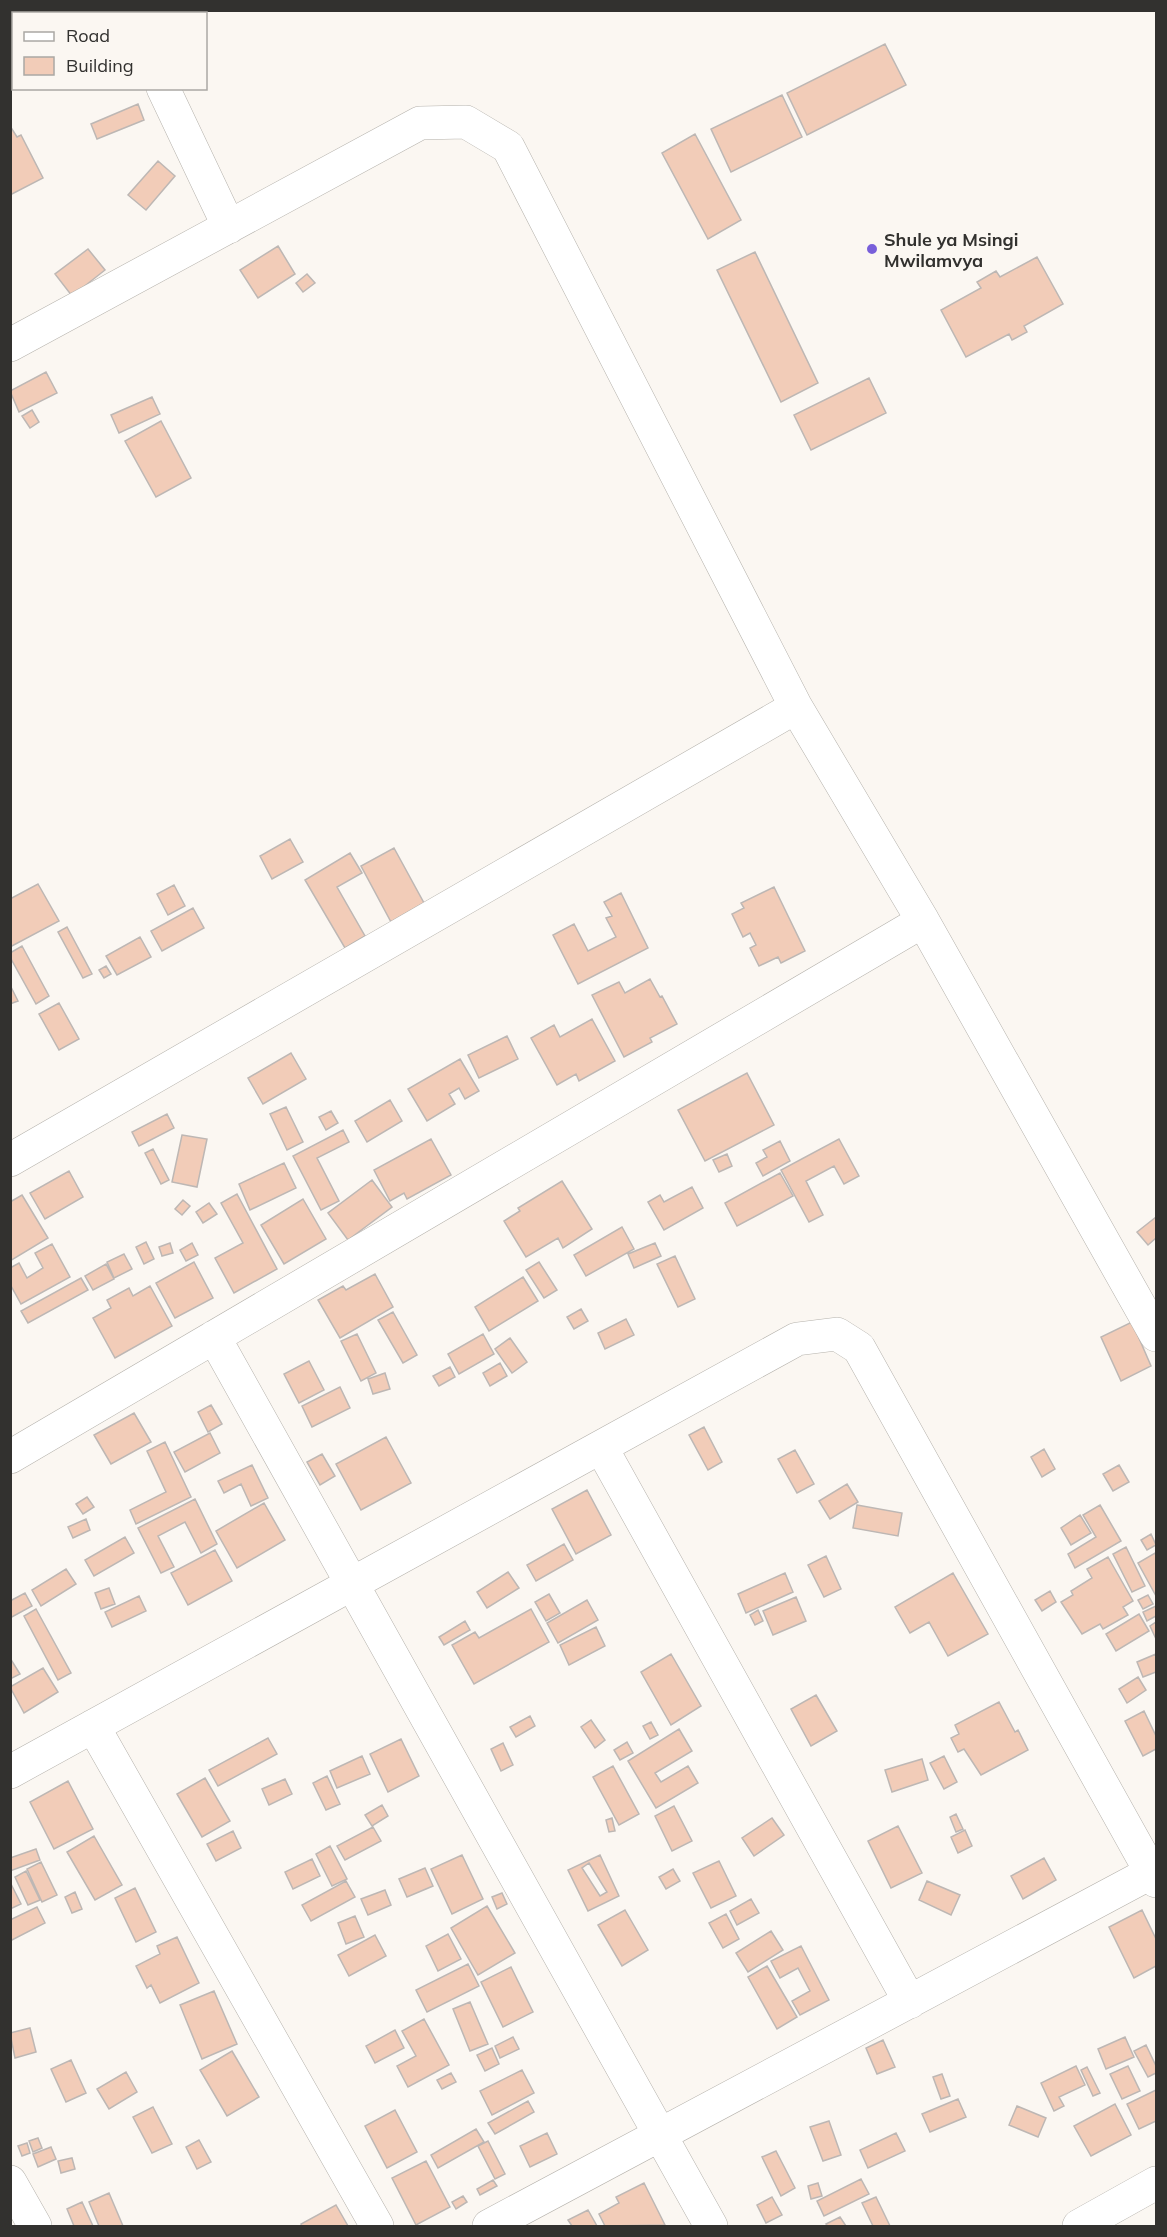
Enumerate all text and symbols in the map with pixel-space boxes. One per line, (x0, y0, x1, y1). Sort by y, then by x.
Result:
legend (12, 12, 207, 90)
text: Road (66, 24, 110, 47)
text: Building (66, 54, 134, 77)
place label: Shule ya Msingi Mwilamvya (884, 228, 1019, 272)
marker: Shule ya Msingi Mwilamvya (865, 242, 879, 256)

